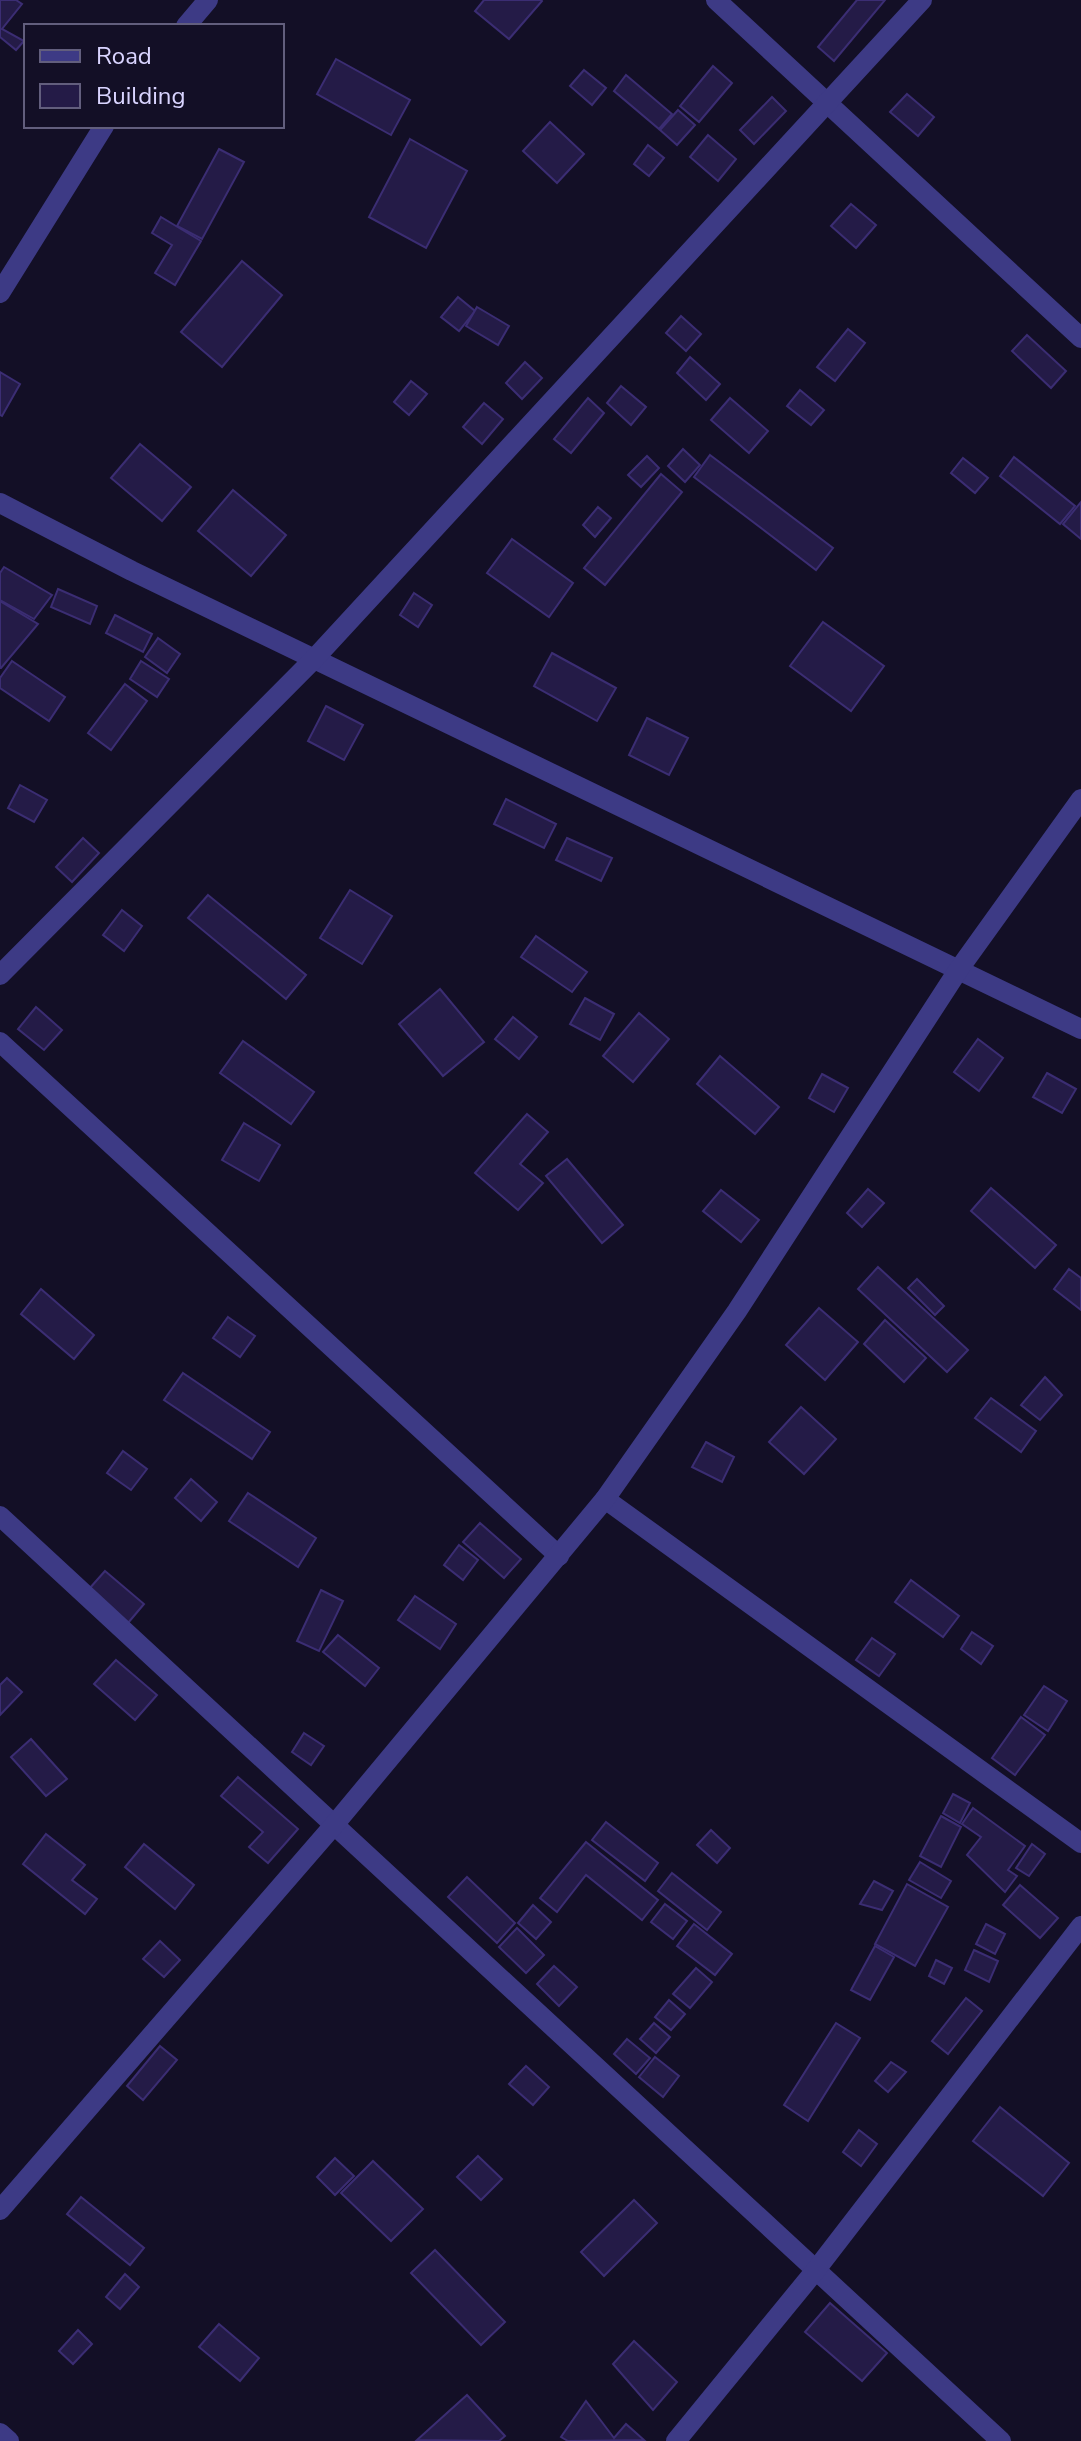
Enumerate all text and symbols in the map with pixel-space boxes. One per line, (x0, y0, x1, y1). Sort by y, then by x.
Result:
legend (24, 24, 284, 128)
text: Road (96, 40, 152, 72)
text: Building (96, 80, 186, 112)

